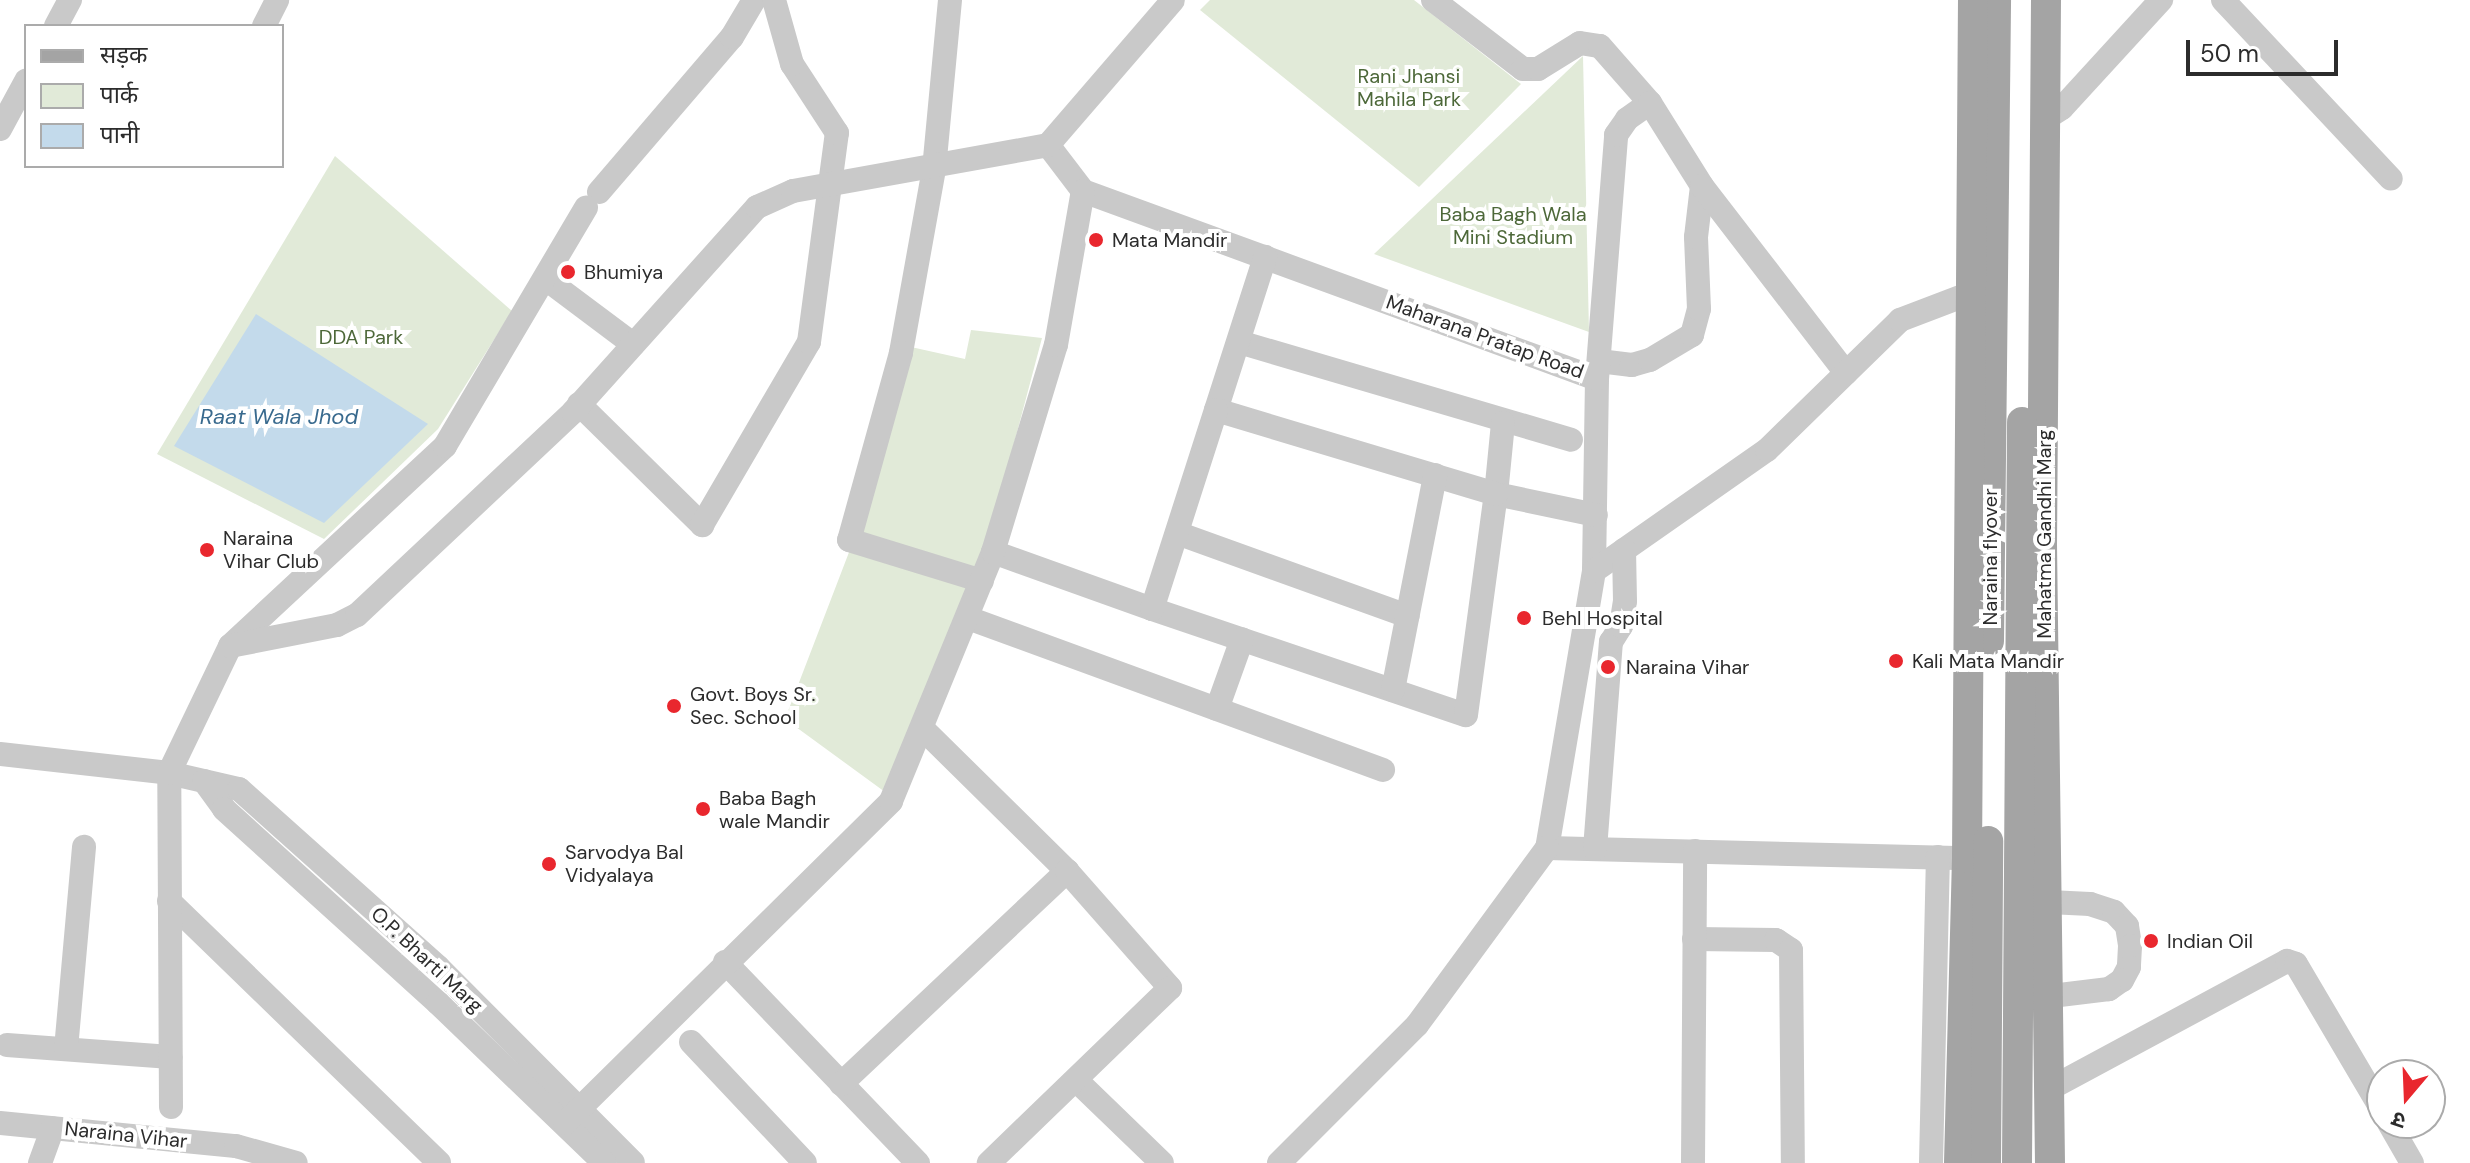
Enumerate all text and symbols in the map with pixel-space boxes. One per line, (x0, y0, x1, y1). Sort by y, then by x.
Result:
legend (24, 24, 284, 168)
scale bar (2190, 24, 2342, 74)
text: 50 m (2200, 38, 2259, 69)
text: सड़क (100, 39, 148, 70)
park label: Rani Jhansi Mahila Park (1357, 64, 1461, 111)
text: पार्क (100, 79, 138, 110)
text: पानी (100, 119, 139, 150)
park label: Baba Bagh Wala Mini Stadium (1439, 202, 1587, 249)
place label: Mata Mandir (1112, 228, 1227, 252)
marker: Mata Mandir (1087, 231, 1105, 249)
place label: Bhumiya (584, 260, 663, 284)
marker: Bhumiya (559, 263, 577, 281)
street label: Maharana Pratap Road (1383, 290, 1587, 384)
park label: DDA Park (319, 325, 403, 349)
water label: Raat Wala Jhod (200, 404, 358, 430)
street label: Mahatma Gandhi Marg (2032, 429, 2056, 639)
street label: Naraina flyover (1978, 488, 2002, 626)
place label: Naraina Vihar Club (223, 526, 319, 573)
marker: Naraina Vihar Club (198, 541, 216, 559)
place label: Behl Hospital (1542, 606, 1663, 630)
marker: Behl Hospital (1513, 607, 1535, 629)
place label: Kali Mata Mandir (1912, 649, 2064, 673)
marker: Kali Mata Mandir (1887, 652, 1905, 670)
place label: Naraina Vihar (1626, 655, 1749, 679)
marker: Naraina Vihar (1597, 656, 1619, 678)
place label: Govt. Boys Sr. Sec. School (690, 682, 815, 729)
marker: Govt. Boys Sr. Sec. School (665, 697, 683, 715)
place label: Baba Bagh wale Mandir (719, 786, 830, 833)
marker: Baba Bagh wale Mandir (694, 800, 712, 818)
place label: Sarvodya Bal Vidyalaya (565, 840, 683, 887)
marker: Sarvodya Bal Vidyalaya (540, 855, 558, 873)
street label: O.P. Bharti Marg (366, 902, 488, 1018)
place label: Indian Oil (2167, 929, 2253, 953)
marker: Indian Oil (2142, 932, 2160, 950)
north arrow (2366, 1059, 2446, 1139)
text: उ (2388, 1104, 2409, 1136)
street label: Naraina Vihar (63, 1117, 189, 1153)

